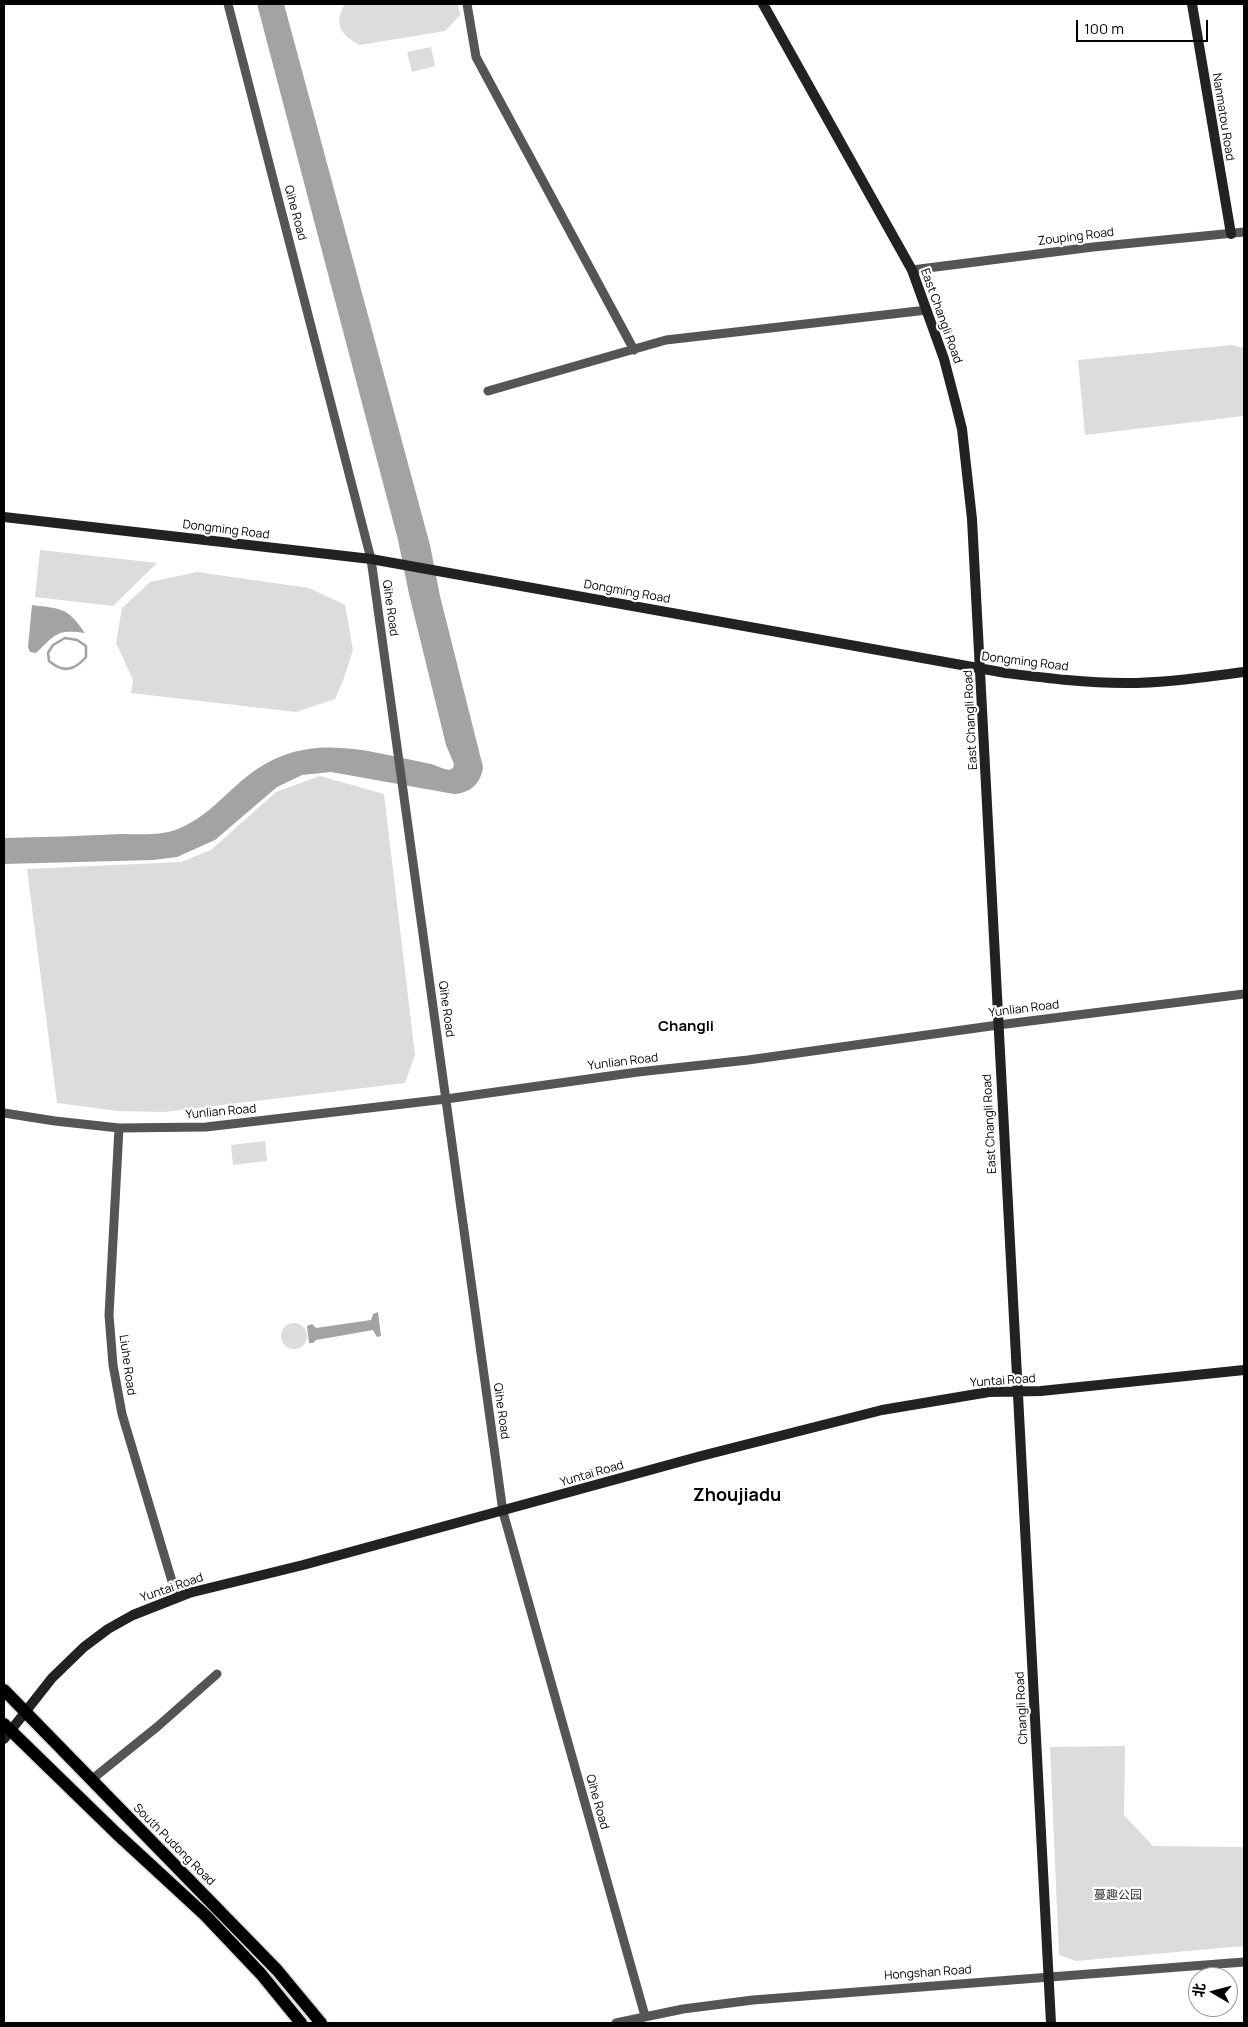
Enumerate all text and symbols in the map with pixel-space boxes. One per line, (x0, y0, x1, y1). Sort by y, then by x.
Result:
scale bar (1078, 10, 1210, 42)
text: 100 m (1084, 18, 1124, 39)
street label: Nanmatou Road (1209, 72, 1237, 162)
street label: Qihe Road (281, 184, 309, 242)
street label: Zouping Road (1037, 225, 1115, 249)
street label: East Changli Road (917, 267, 965, 365)
street label: Dongming Road (182, 518, 270, 542)
street label: Dongming Road (583, 577, 671, 607)
street label: Qihe Road (379, 579, 401, 637)
street label: Dongming Road (981, 650, 1069, 674)
street label: East Changli Road (961, 670, 981, 770)
street label: Qihe Road (435, 980, 457, 1038)
street label: Yunlian Road (988, 998, 1060, 1020)
district label: Changli (658, 1018, 714, 1036)
street label: Yunlian Road (587, 1051, 659, 1073)
street label: East Changli Road (980, 1074, 1000, 1174)
street label: Yunlian Road (185, 1102, 257, 1122)
street label: Liuhe Road (116, 1334, 138, 1396)
street label: Yuntai Road (970, 1372, 1036, 1390)
street label: Qihe Road (490, 1382, 512, 1440)
street label: Yuntai Road (559, 1458, 625, 1490)
district label: Zhoujiadu (693, 1485, 781, 1507)
street label: Yuntai Road (139, 1571, 205, 1605)
street label: Changli Road (1013, 1671, 1031, 1745)
street label: Qihe Road (582, 1773, 612, 1831)
street label: South Pudong Road (130, 1801, 218, 1889)
park label: 蔓趣公园 (1094, 1889, 1142, 1903)
street label: Hongshan Road (884, 1963, 972, 1983)
north arrow (1188, 1967, 1238, 2017)
text: 北 (1188, 1982, 1209, 1998)

